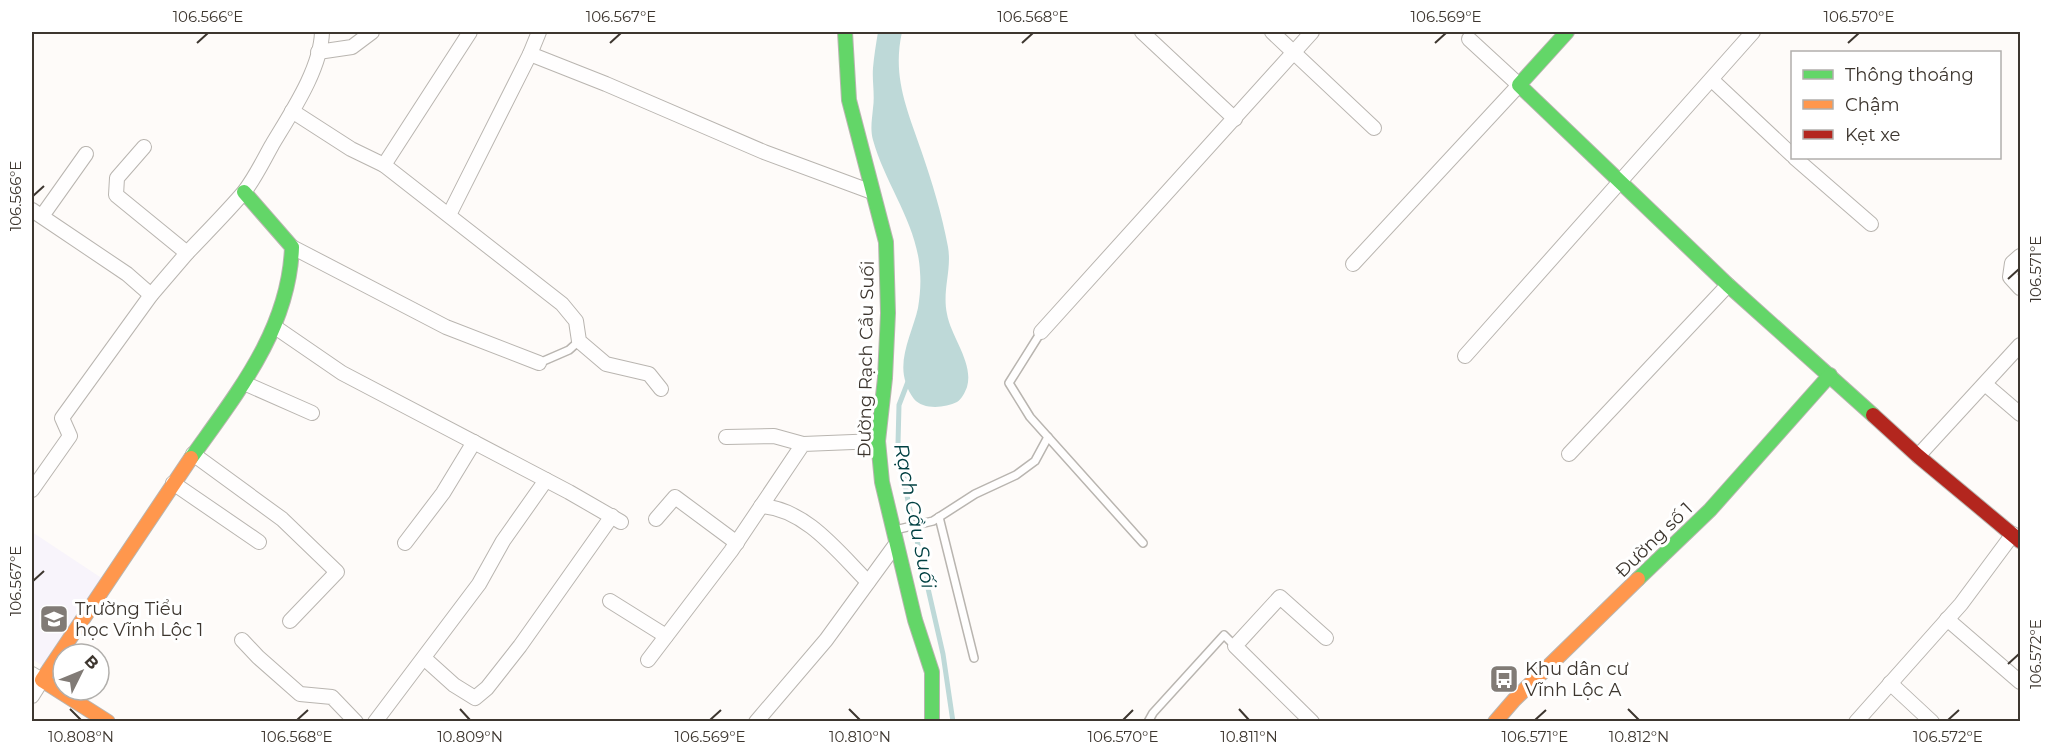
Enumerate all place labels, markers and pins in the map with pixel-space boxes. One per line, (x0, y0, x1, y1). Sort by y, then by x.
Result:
place label: Trường Tiểu học Vĩnh Lộc 1 (75, 598, 203, 641)
school or university icon: Trường Tiểu học Vĩnh Lộc 1 (38, 603, 70, 635)
place label: Khu dân cư Vĩnh Lộc A (1525, 658, 1629, 701)
bus stop icon: Khu dân cư Vĩnh Lộc A (1488, 663, 1520, 695)

